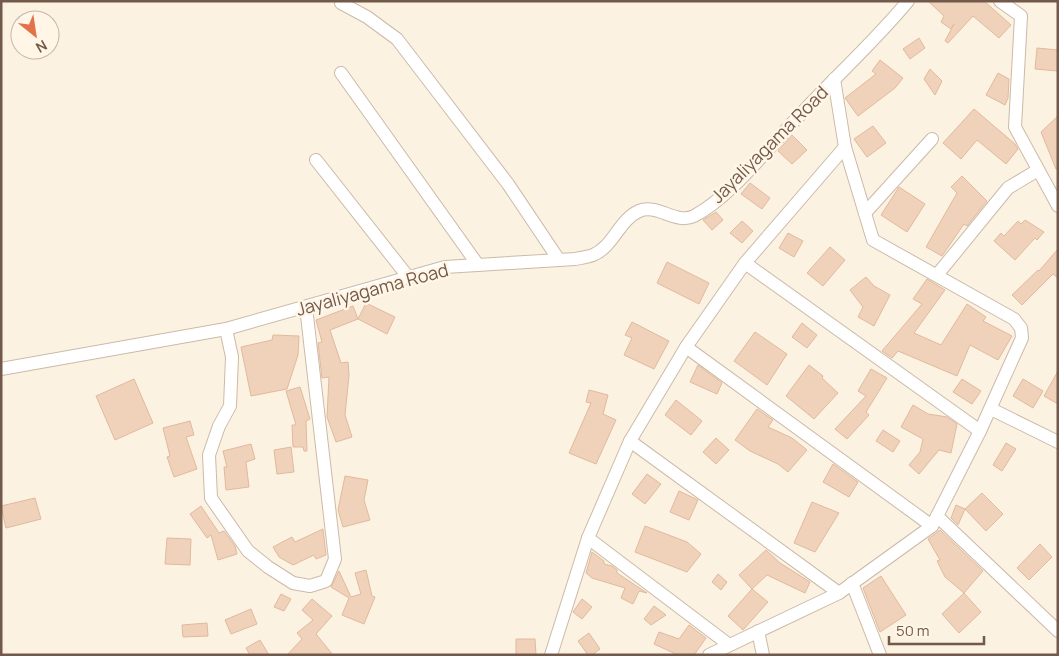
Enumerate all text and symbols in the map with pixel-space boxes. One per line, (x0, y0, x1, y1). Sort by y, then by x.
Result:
north arrow (10, 10, 60, 60)
text: N (33, 36, 51, 57)
street label: Jayaliyagama Road (705, 80, 833, 208)
street label: Jayaliyagama Road (293, 257, 451, 321)
scale bar (889, 614, 984, 646)
text: 50 m (896, 620, 930, 641)

